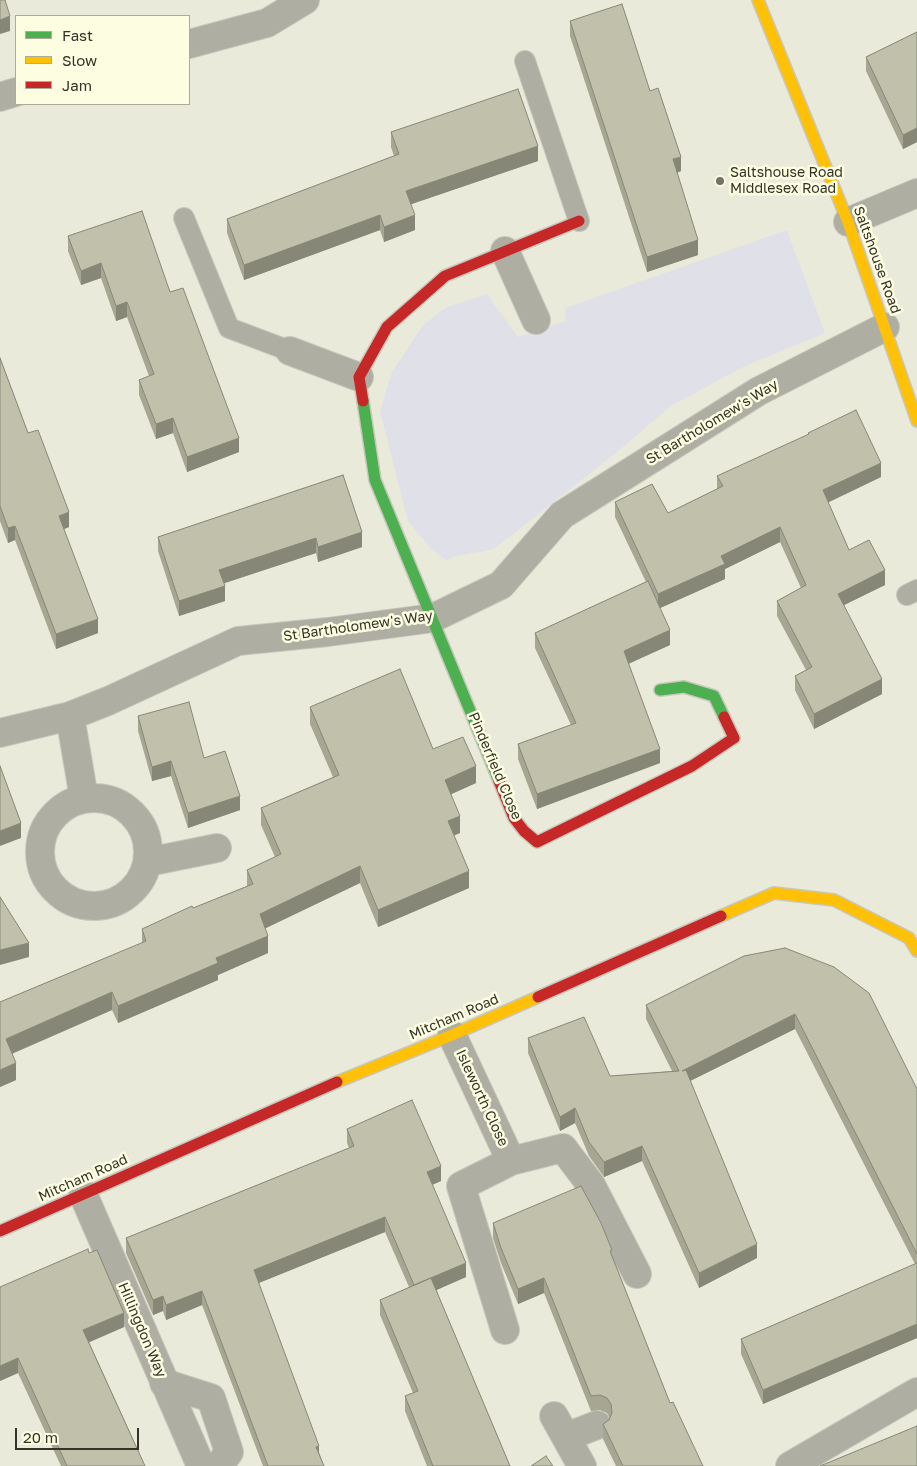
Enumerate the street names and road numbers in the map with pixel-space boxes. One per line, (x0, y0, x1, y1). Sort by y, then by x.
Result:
street label: Saltshouse Road (850, 204, 904, 316)
street label: St Bartholomew's Way (643, 376, 781, 468)
street label: St Bartholomew's Way (282, 607, 434, 645)
street label: Pinderfield Close (465, 710, 525, 822)
street label: Mitcham Road (407, 991, 501, 1043)
street label: Isleworth Close (452, 1047, 512, 1149)
street label: Mitcham Road (36, 1151, 130, 1205)
street label: Hillingdon Way (114, 1280, 170, 1380)

